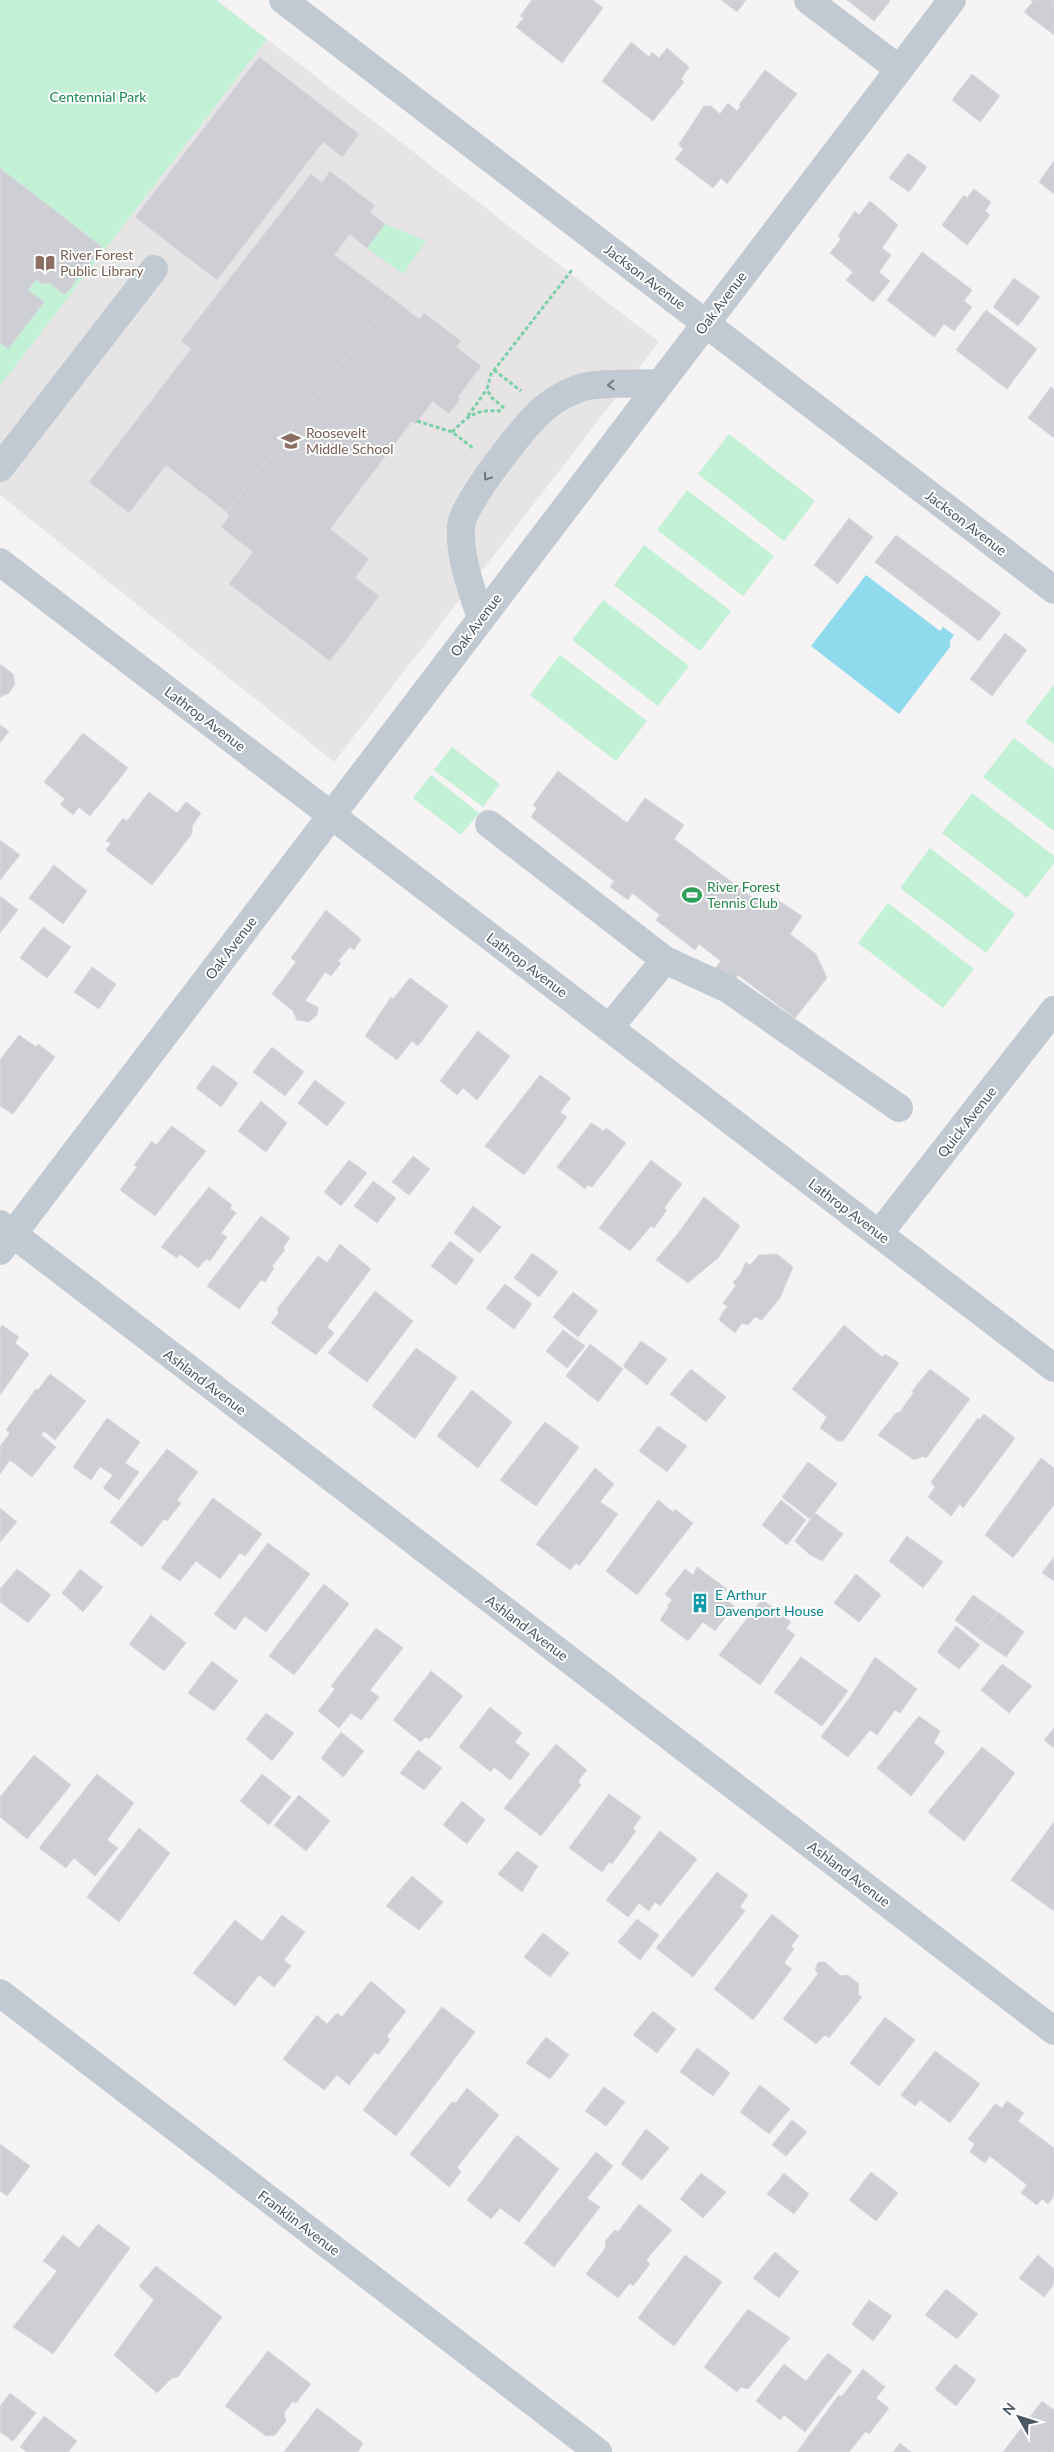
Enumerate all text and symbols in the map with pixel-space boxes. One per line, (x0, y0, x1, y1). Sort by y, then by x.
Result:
park label: Centennial Park (50, 88, 147, 105)
street label: Jackson Avenue (601, 240, 689, 313)
place label: River Forest Public Library (60, 246, 144, 279)
library icon: River Forest Public Library (34, 252, 56, 274)
street label: Oak Avenue (691, 268, 750, 338)
one-way arrow (607, 380, 615, 391)
place label: Roosevelt Middle School (306, 424, 393, 457)
school or university icon: Roosevelt Middle School (280, 430, 302, 452)
one-way arrow (484, 471, 493, 481)
street label: Jackson Avenue (922, 486, 1010, 559)
street label: Oak Avenue (446, 590, 505, 660)
street label: Lathrop Avenue (161, 683, 249, 755)
place label: River Forest Tennis Club (707, 878, 780, 911)
sports icon: River Forest Tennis Club (681, 884, 703, 906)
street label: Oak Avenue (201, 913, 260, 983)
street label: Lathrop Avenue (483, 929, 571, 1001)
street label: Quick Avenue (934, 1083, 1000, 1161)
street label: Lathrop Avenue (805, 1175, 893, 1247)
street label: Ashland Avenue (161, 1345, 250, 1418)
place label: E Arthur Davenport House (715, 1586, 824, 1619)
street label: Ashland Avenue (483, 1591, 572, 1664)
building icon: E Arthur Davenport House (689, 1592, 711, 1614)
street label: Ashland Avenue (805, 1837, 894, 1910)
street label: Franklin Avenue (255, 2186, 344, 2259)
north arrow (994, 2392, 1044, 2442)
text: N (999, 2399, 1019, 2418)

